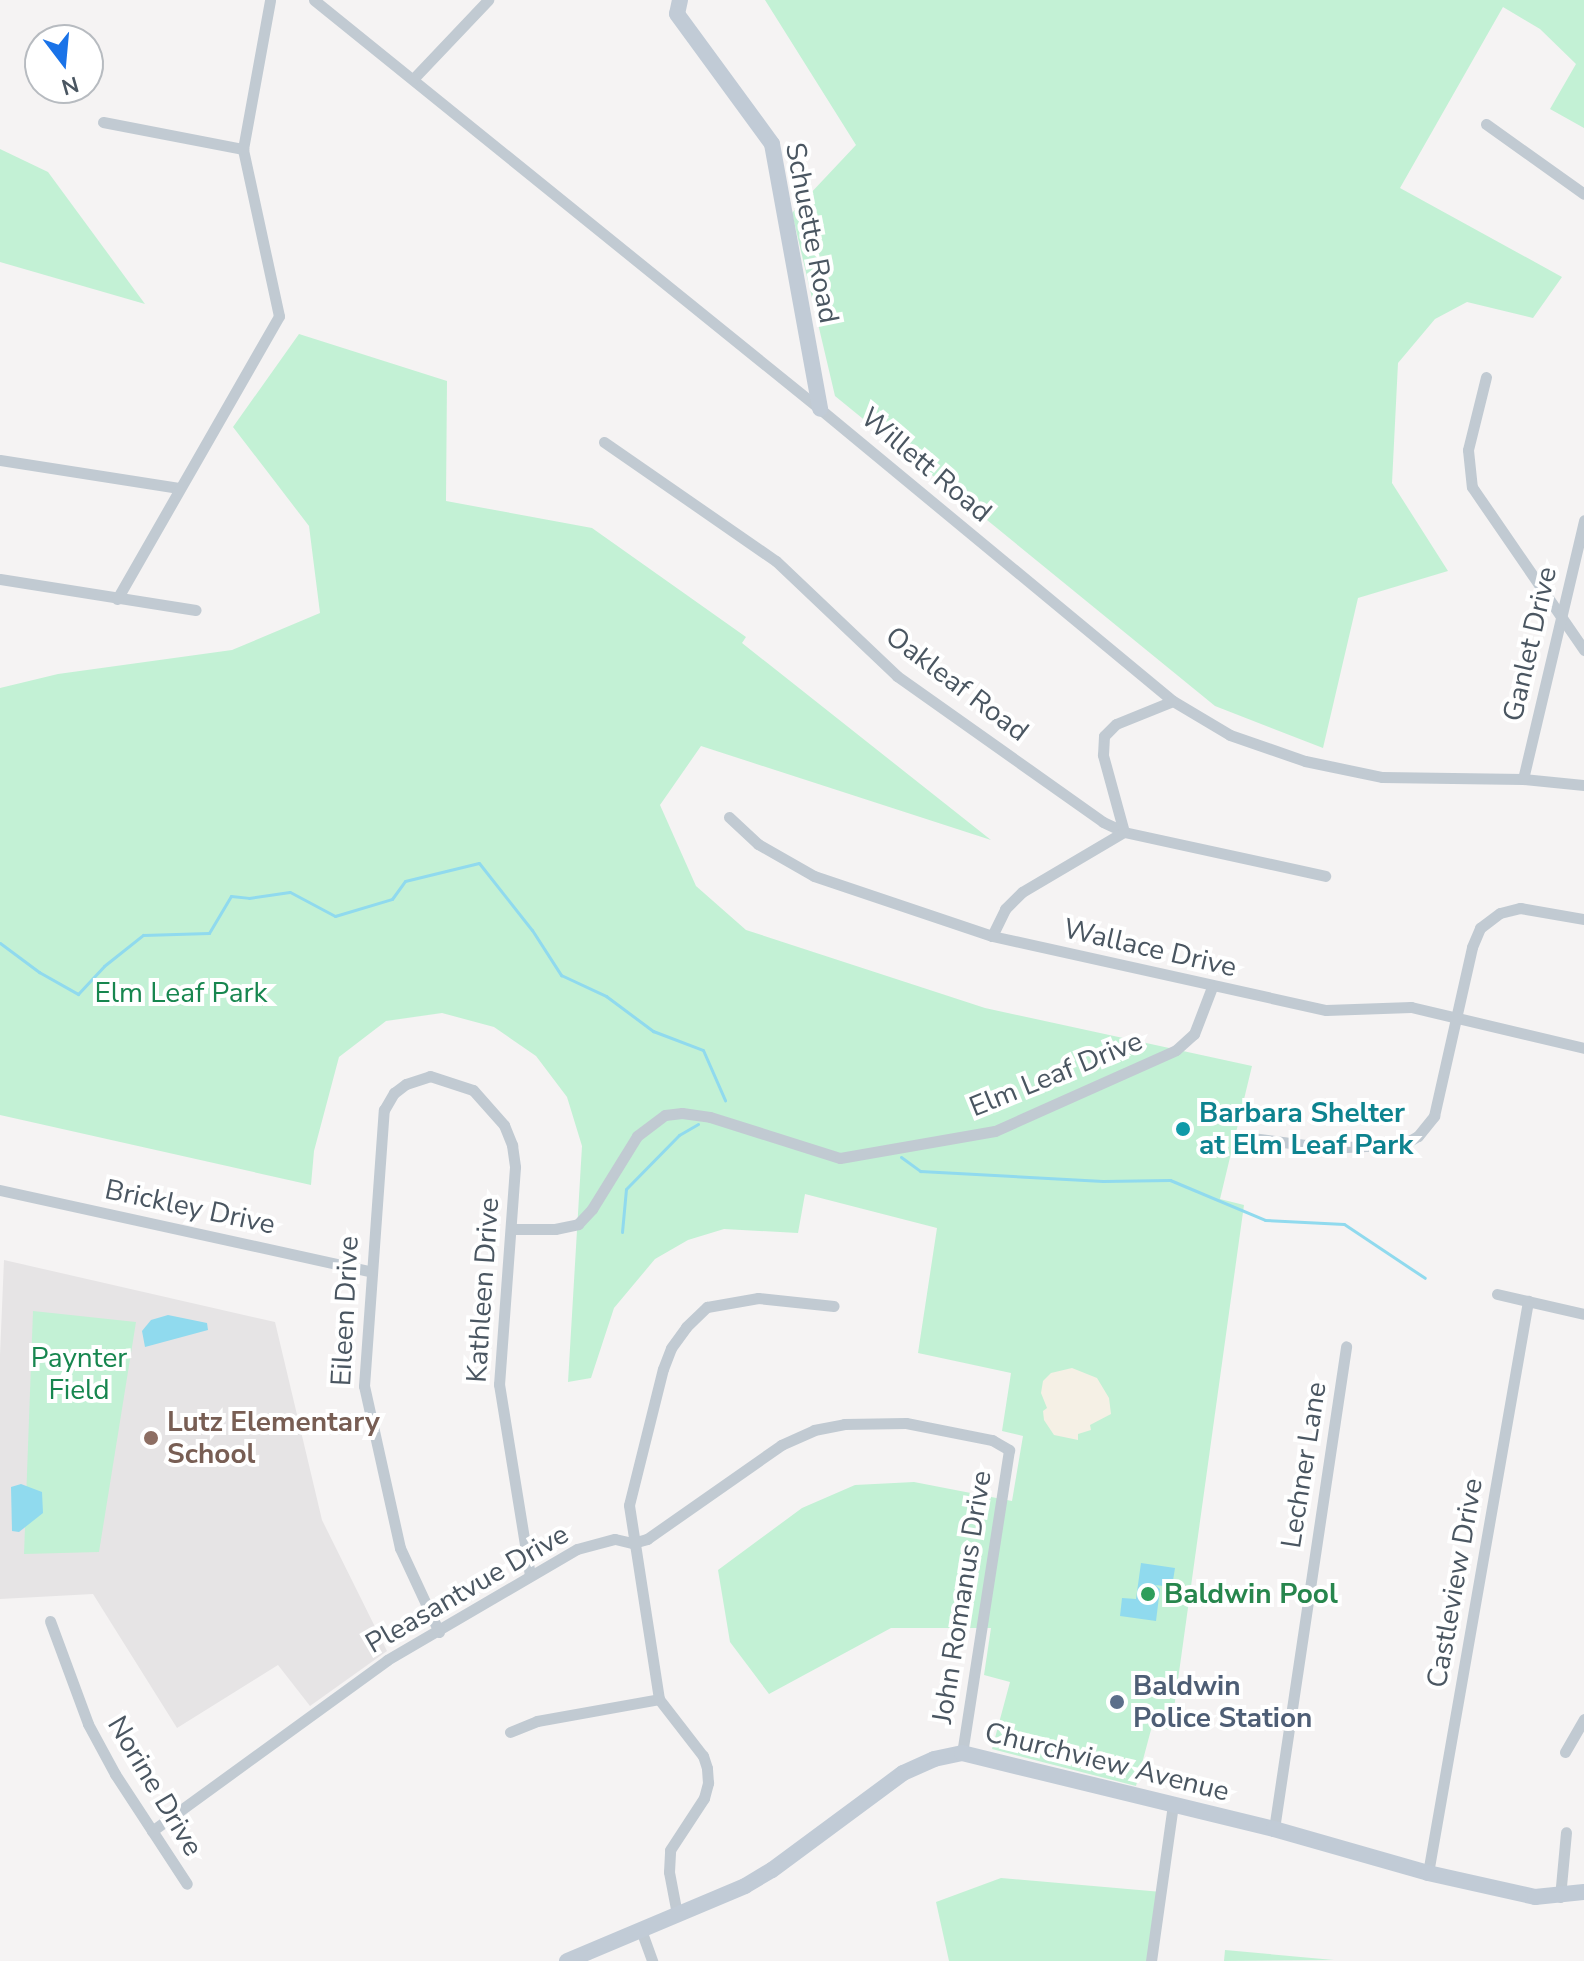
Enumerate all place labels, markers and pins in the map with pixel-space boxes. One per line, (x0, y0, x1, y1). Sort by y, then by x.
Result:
place label: Barbara Shelter at Elm Leaf Park (1199, 1096, 1413, 1162)
marker: Barbara Shelter at Elm Leaf Park (1174, 1120, 1192, 1138)
place label: Lutz Elementary School (167, 1405, 380, 1471)
marker: Lutz Elementary School (142, 1429, 160, 1447)
place label: Baldwin Pool (1164, 1577, 1338, 1611)
marker: Baldwin Pool (1139, 1585, 1157, 1603)
place label: Baldwin Police Station (1133, 1669, 1312, 1735)
marker: Baldwin Police Station (1108, 1693, 1126, 1711)

